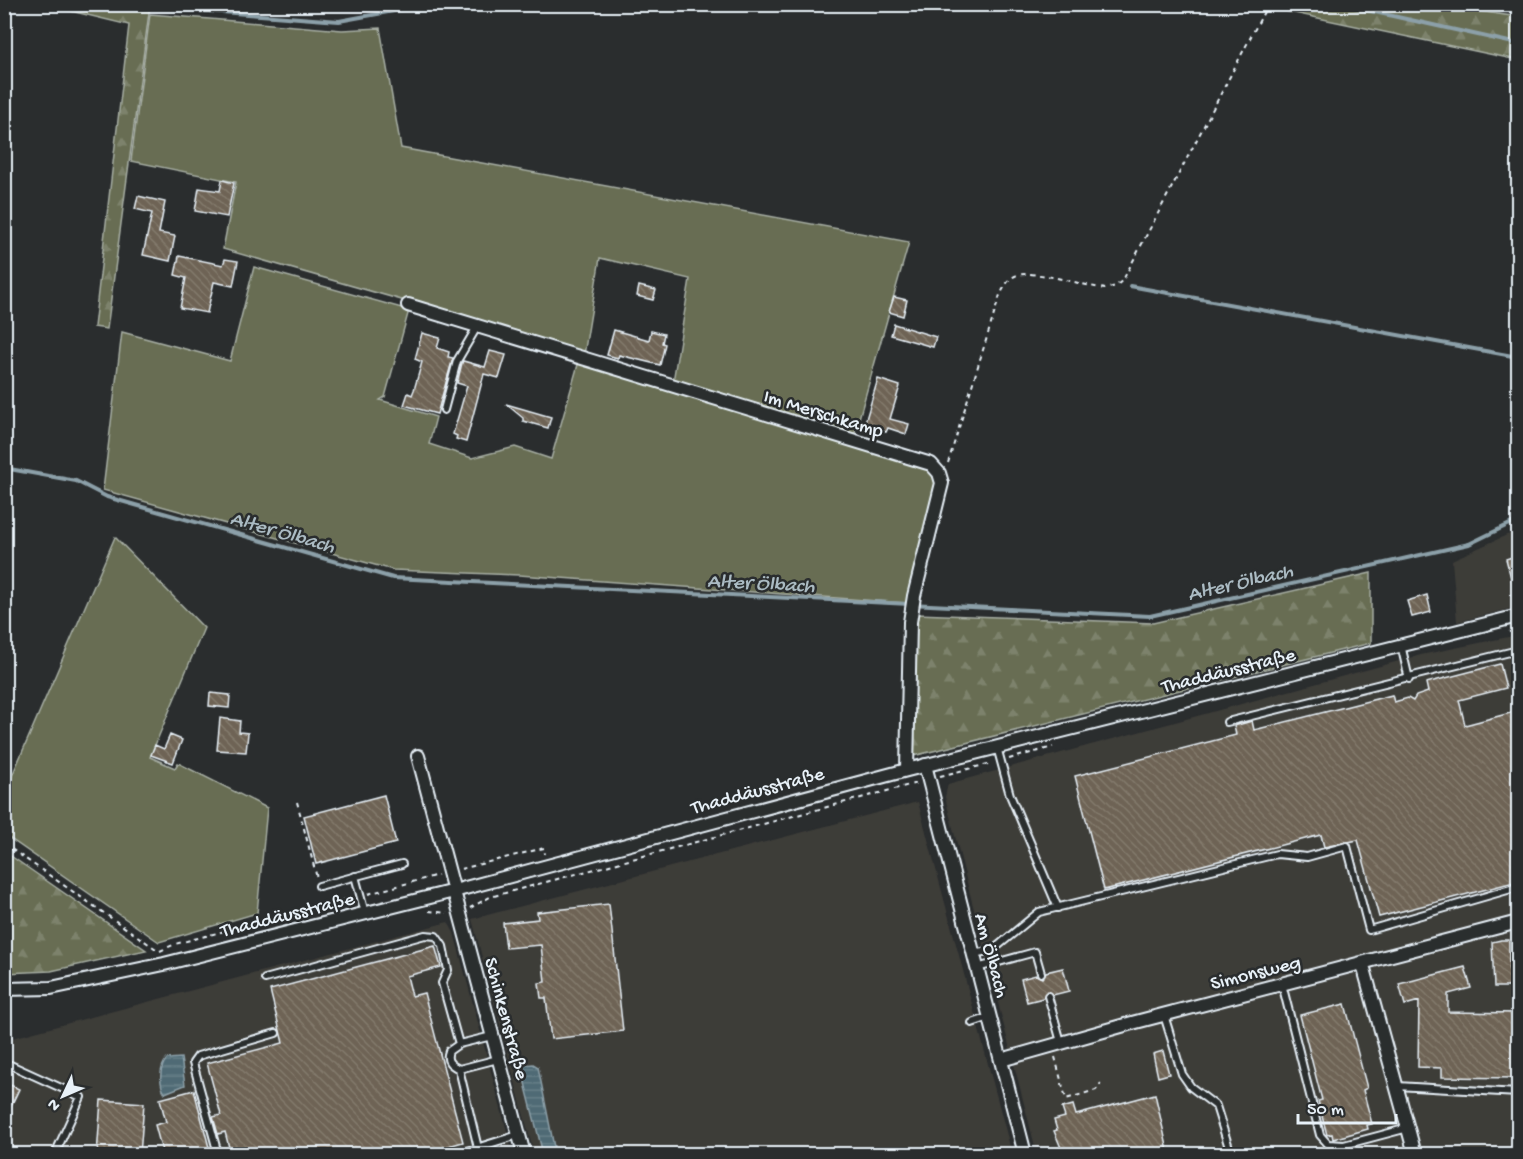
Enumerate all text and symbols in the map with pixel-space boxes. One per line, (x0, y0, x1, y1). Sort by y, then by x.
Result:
street label: Im Merschkamp (760, 386, 886, 445)
water label: Alter Ölbach (227, 508, 338, 561)
water label: Alter Ölbach (1186, 560, 1297, 609)
water label: Alter Ölbach (707, 570, 816, 601)
street label: Thaddäusstraße (1159, 645, 1299, 700)
street label: Thaddäusstraße (688, 763, 828, 821)
street label: Thaddäusstraße (218, 889, 358, 944)
street label: Am Ölbach (967, 911, 1012, 1001)
street label: Simonsweg (1208, 952, 1303, 997)
street label: Schinkenstraße (477, 955, 532, 1083)
north arrow (33, 1066, 93, 1126)
scale bar (1298, 1087, 1396, 1125)
text: N (44, 1093, 65, 1114)
text: 50 m (1307, 1100, 1344, 1121)

